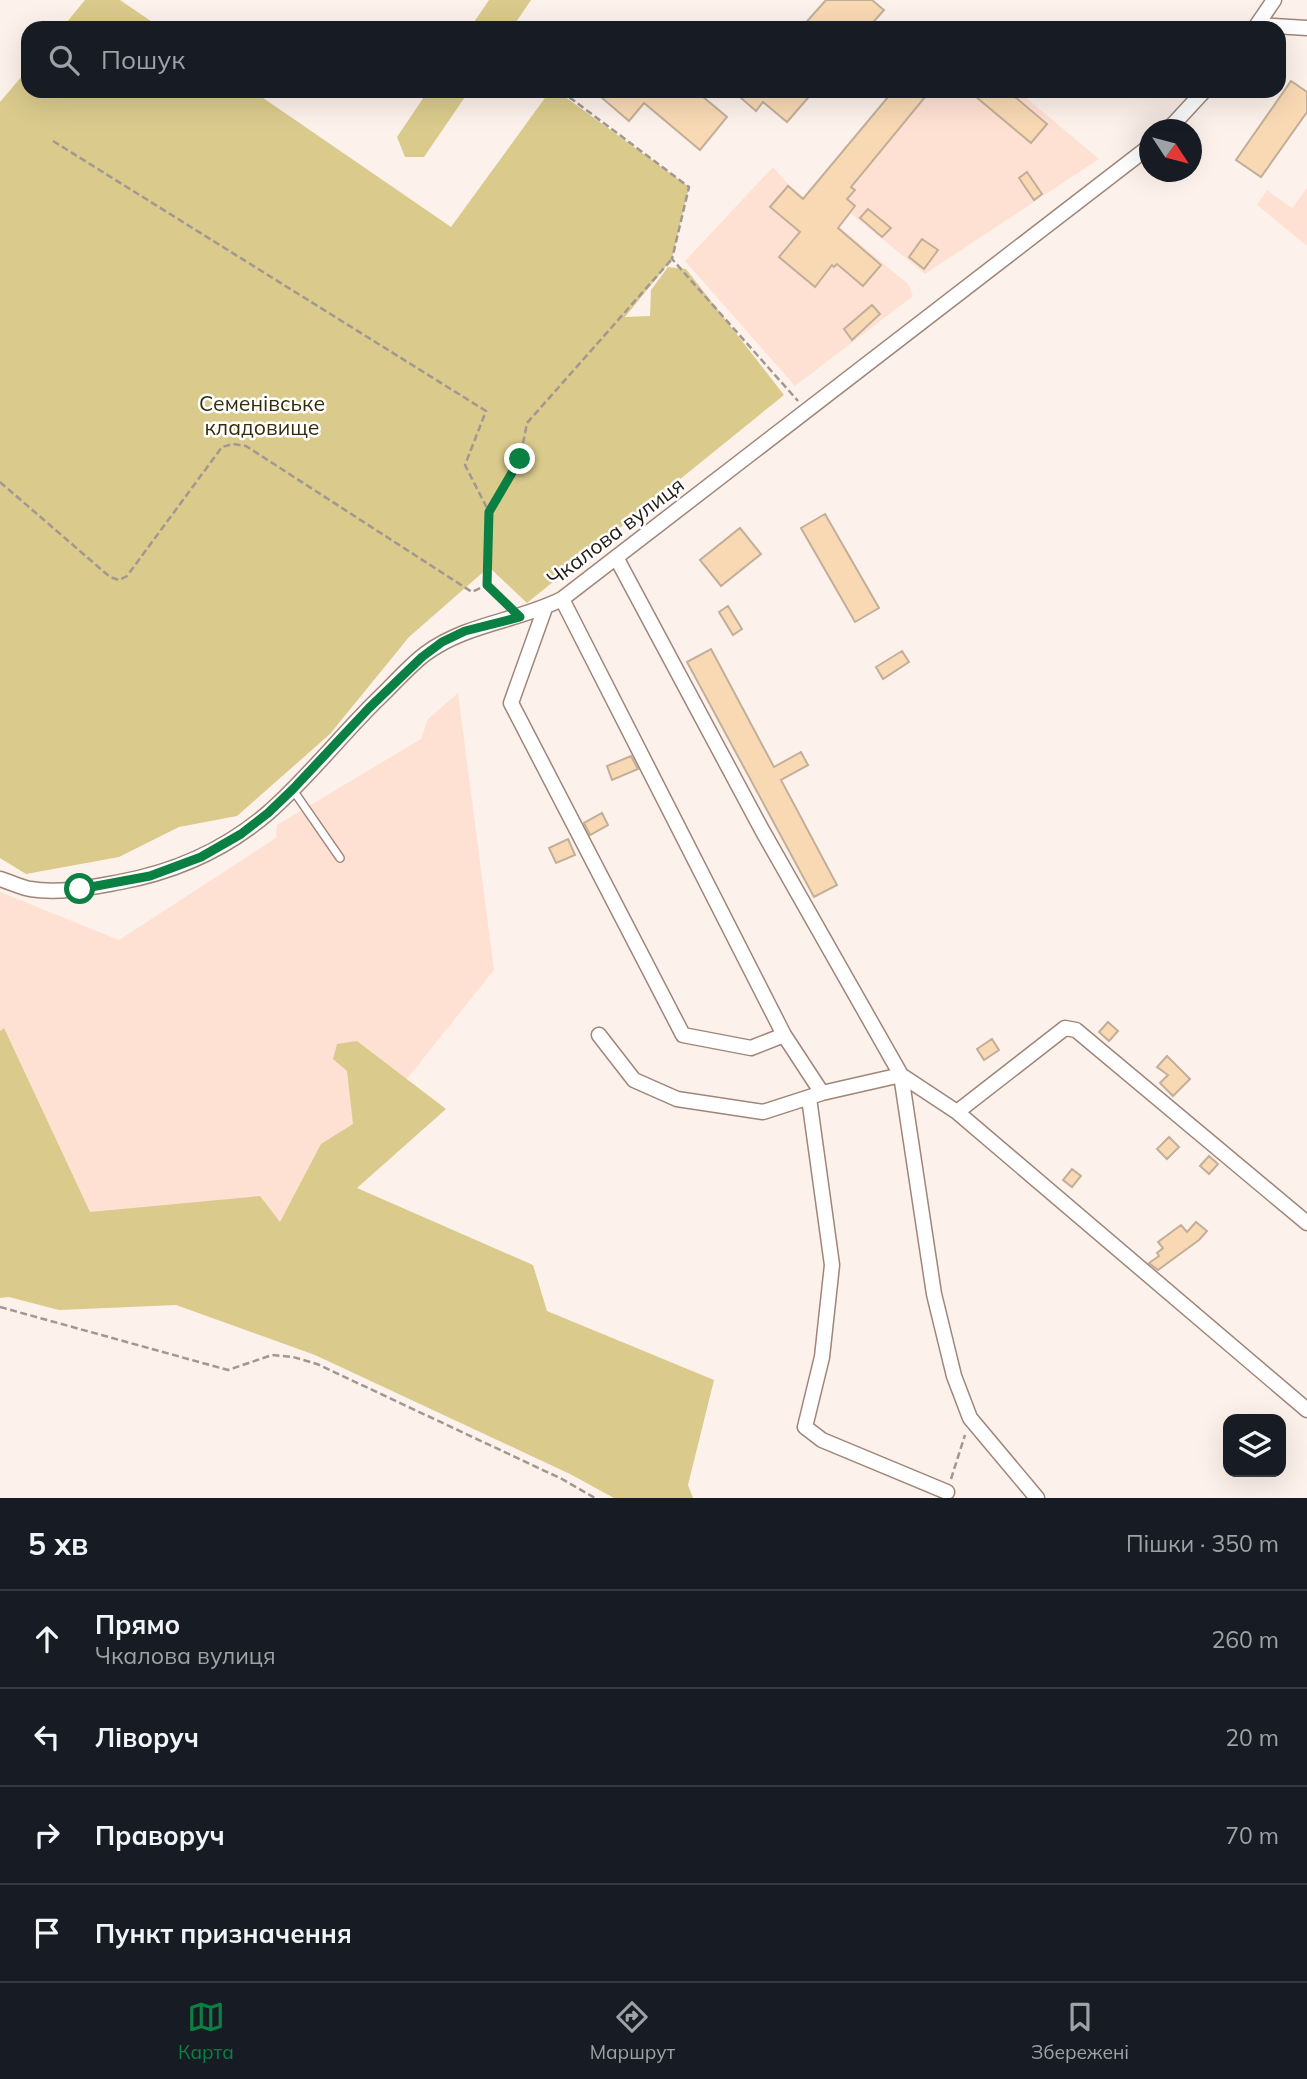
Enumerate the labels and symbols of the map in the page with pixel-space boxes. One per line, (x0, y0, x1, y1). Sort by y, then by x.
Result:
north arrow (1139, 119, 1202, 182)
park label: Семенівське кладовище (199, 390, 325, 440)
route end (504, 443, 535, 474)
street label: Чкалова вулиця (541, 471, 689, 591)
route start (64, 873, 95, 904)

